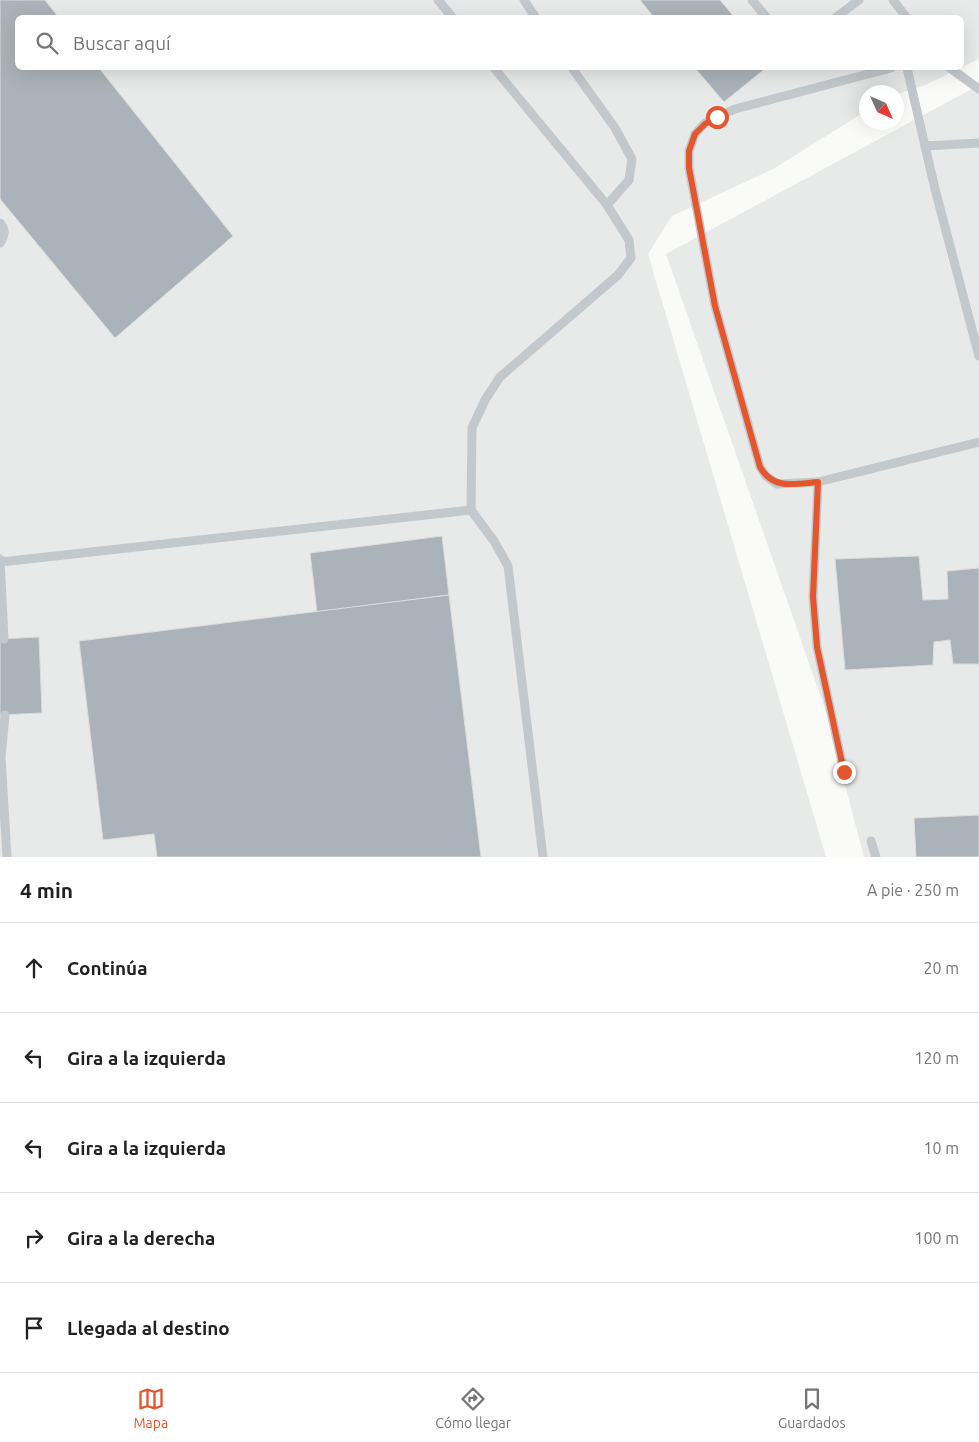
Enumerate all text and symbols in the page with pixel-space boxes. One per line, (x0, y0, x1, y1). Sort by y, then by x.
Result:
search box (15, 15, 964, 70)
icon: search (33, 29, 61, 57)
text: Buscar aquí (73, 32, 171, 54)
north arrow (859, 85, 904, 130)
route start (706, 106, 729, 129)
route end (833, 761, 856, 784)
text: 4 min (20, 878, 73, 902)
text: A pie · 250 m (867, 881, 959, 899)
icon: ahead (20, 954, 48, 982)
text: Continúa (67, 957, 148, 979)
text: 20 m (923, 959, 959, 977)
icon: left (20, 1044, 48, 1072)
text: Gira a la izquierda (67, 1047, 226, 1069)
text: 120 m (914, 1049, 959, 1067)
icon: left (20, 1134, 48, 1162)
text: Gira a la izquierda (67, 1137, 226, 1159)
text: 10 m (923, 1139, 959, 1157)
icon: right (20, 1224, 48, 1252)
text: Gira a la derecha (67, 1227, 215, 1249)
text: 100 m (914, 1229, 959, 1247)
icon: arrive (20, 1314, 48, 1342)
text: Llegada al destino (67, 1317, 230, 1339)
tab: Mapa (133, 1385, 168, 1431)
tab: Cómo llegar (435, 1385, 511, 1431)
tab: Guardados (778, 1385, 846, 1431)

